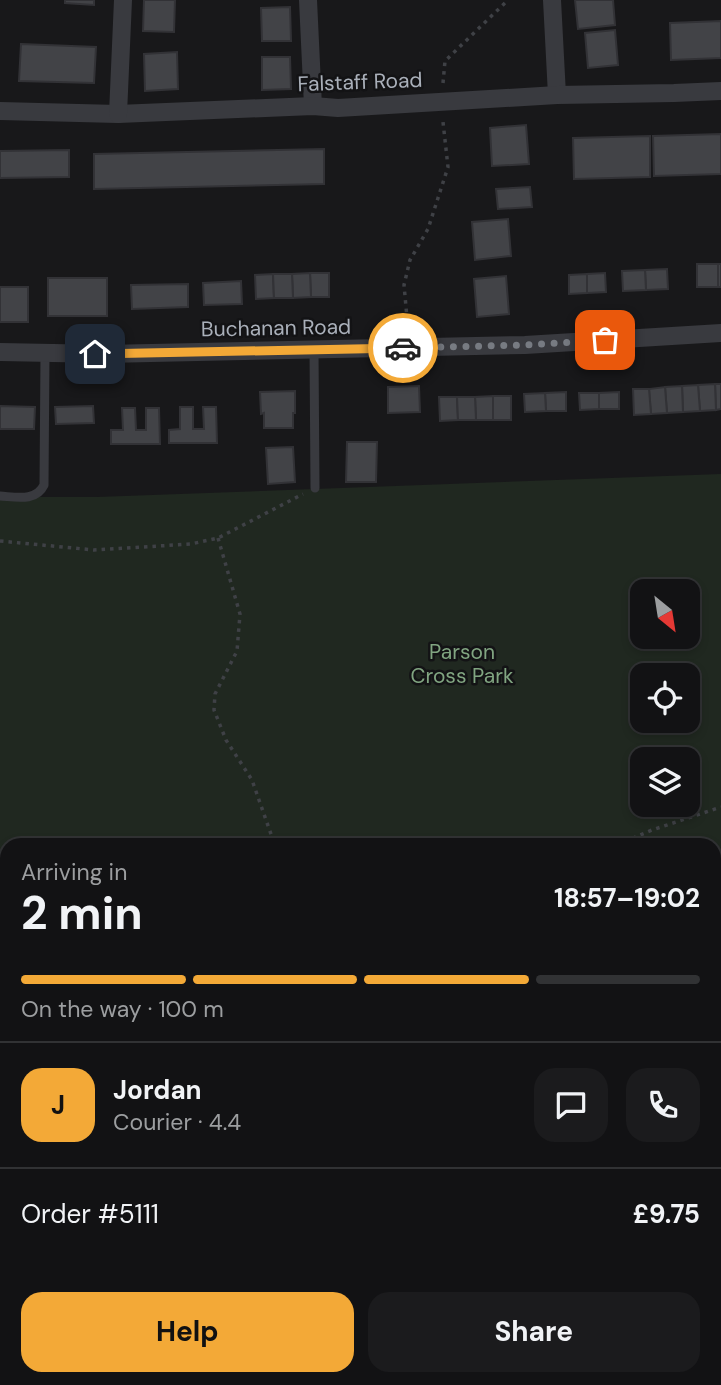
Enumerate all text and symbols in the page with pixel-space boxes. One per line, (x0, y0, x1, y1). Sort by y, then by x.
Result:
street label: Falstaff Road (297, 66, 423, 98)
pin (575, 310, 635, 370)
street label: Buchanan Road (201, 313, 351, 343)
courier (368, 313, 438, 383)
icon: bag (586, 321, 624, 359)
pin (65, 324, 125, 384)
icon: car (384, 329, 422, 367)
icon: home (76, 335, 114, 373)
north arrow (630, 579, 700, 649)
map controls (630, 579, 700, 817)
park label: Parson Cross Park (410, 638, 514, 690)
button: locate (630, 663, 700, 733)
button: layers (630, 747, 700, 817)
text: Arriving in (21, 857, 127, 887)
text: 18:57–19:02 (554, 881, 700, 915)
text: 2 min (21, 883, 143, 943)
text: On the way · 100 m (21, 994, 224, 1024)
button: chat (534, 1068, 608, 1142)
button: phone (626, 1068, 700, 1142)
text: Jordan (113, 1073, 202, 1107)
text: J (51, 1088, 65, 1122)
text: Courier · 4.4 (113, 1107, 241, 1137)
text: Order #5111 (21, 1197, 159, 1231)
text: £9.75 (633, 1197, 700, 1231)
button: Help (21, 1292, 354, 1372)
button: Share (368, 1292, 700, 1372)

